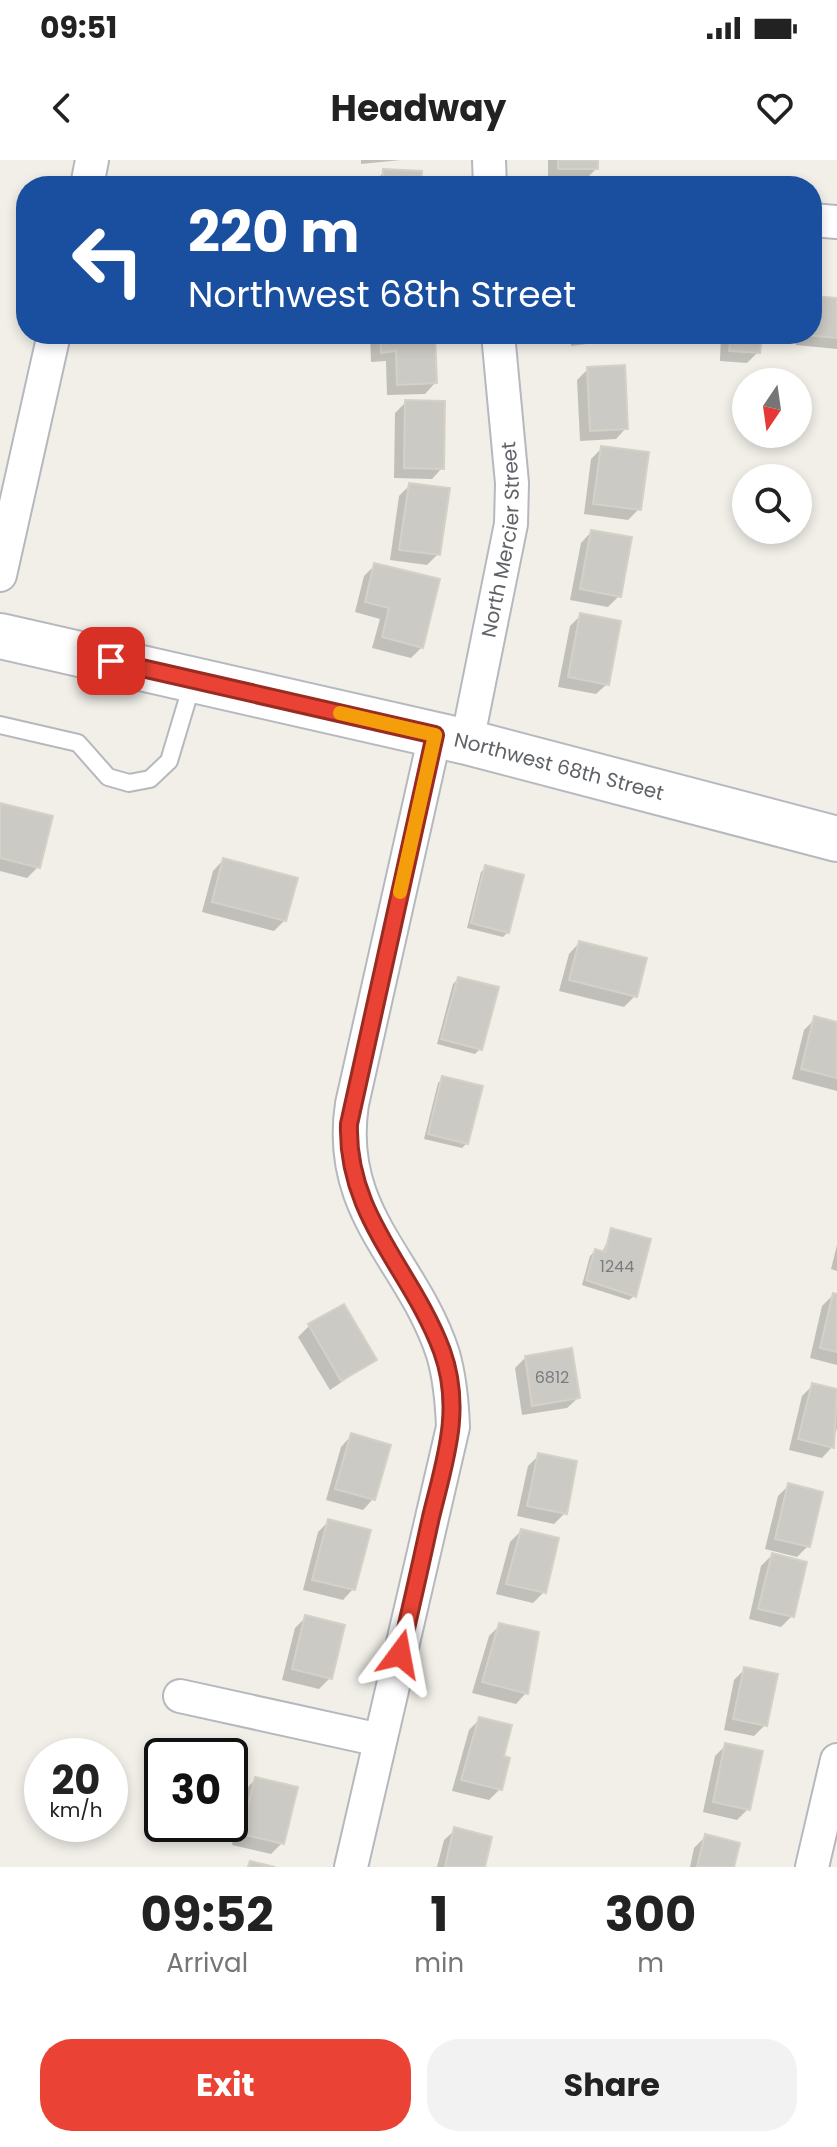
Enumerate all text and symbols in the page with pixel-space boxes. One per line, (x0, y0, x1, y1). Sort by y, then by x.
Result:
text: 09:51 (40, 6, 117, 49)
text: Headway (331, 83, 506, 134)
icon: back (40, 86, 84, 130)
icon: heart (753, 86, 797, 130)
text: 220 m (188, 193, 360, 272)
icon: left (56, 208, 160, 312)
text: Northwest 68th Street (188, 269, 576, 320)
north arrow (732, 368, 812, 448)
map controls (732, 368, 812, 544)
street label: North Mercier Street (474, 440, 526, 640)
button: search (732, 464, 812, 544)
pin (77, 627, 145, 695)
icon: arrive (89, 639, 133, 683)
street label: Northwest 68th Street (451, 726, 667, 807)
house number: 1244 (600, 1255, 634, 1278)
house number: 6812 (535, 1366, 569, 1389)
position arrow (358, 1612, 442, 1696)
speed limit sign: 30 (144, 1738, 248, 1842)
text: 20 (52, 1752, 100, 1808)
text: km/h (49, 1796, 103, 1824)
text: 09:52 (141, 1881, 274, 1948)
text: 1 (430, 1881, 448, 1948)
text: 300 (605, 1881, 696, 1948)
text: Arrival (166, 1945, 248, 1981)
text: min (414, 1945, 464, 1981)
text: m (637, 1945, 664, 1981)
button: Exit (40, 2039, 411, 2131)
button: Share (427, 2039, 797, 2131)

